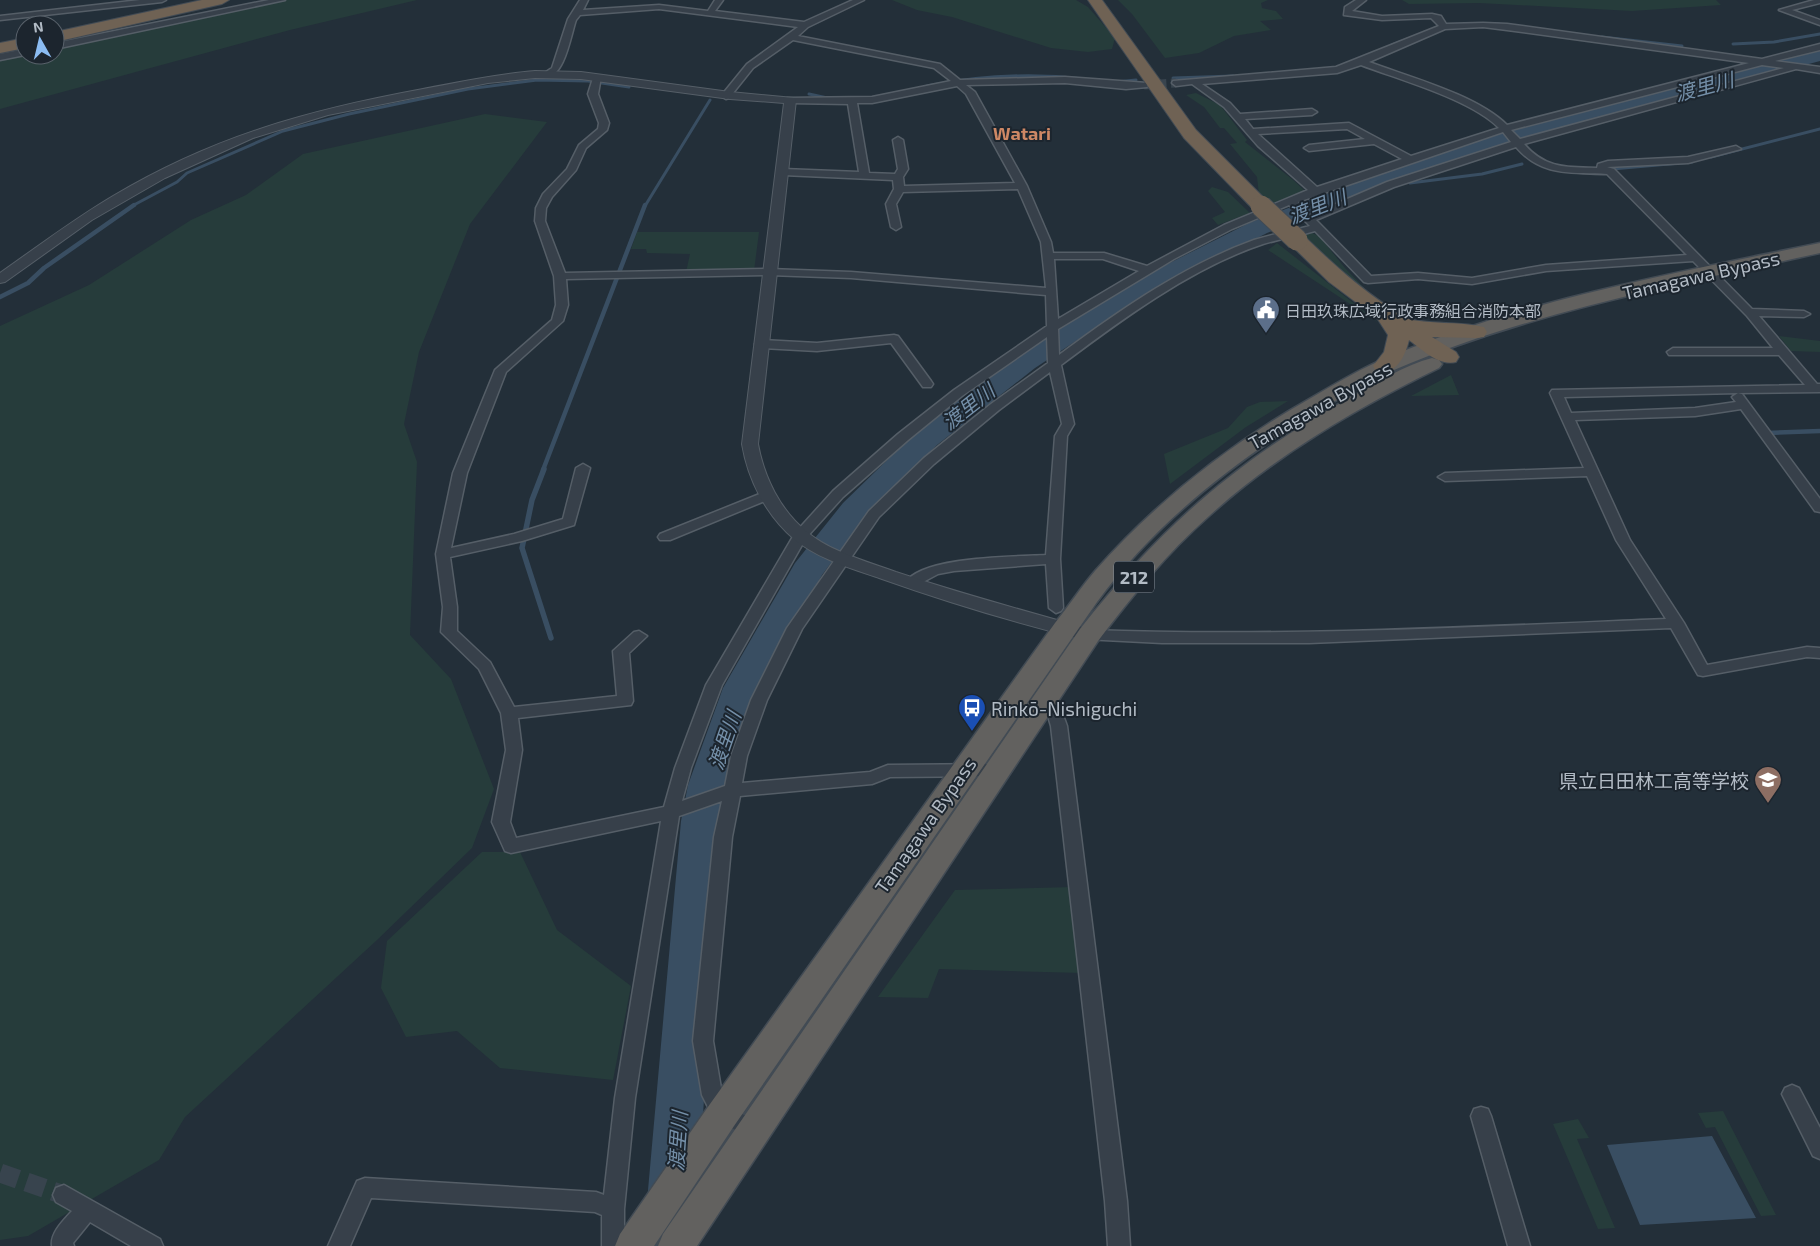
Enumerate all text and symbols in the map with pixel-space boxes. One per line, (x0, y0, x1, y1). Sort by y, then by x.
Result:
north arrow (15, 15, 65, 65)
text: N (32, 18, 44, 36)
water label: 渡里川 (1672, 66, 1738, 105)
district label: Watari (993, 122, 1051, 144)
water label: 渡里川 (1285, 183, 1351, 228)
street label: Tamagawa Bypass (1620, 246, 1782, 304)
public building icon: 日田玖珠広域行政事務組合消防本部 (1251, 295, 1281, 334)
place label: 日田玖珠広域行政事務組合消防本部 (1285, 301, 1541, 320)
street label: Tamagawa Bypass (1244, 356, 1396, 454)
water label: 渡里川 (937, 377, 1001, 434)
road number: 212 (1114, 562, 1154, 592)
bus stop icon: Rinkō-Nishiguchi (957, 693, 987, 732)
place label: Rinkō-Nishiguchi (991, 697, 1137, 720)
water label: 渡里川 (703, 706, 746, 772)
street label: Tamagawa Bypass (870, 753, 980, 897)
school or university icon: 県立日田林工高等学校 (1753, 765, 1783, 804)
place label: 県立日田林工高等学校 (1559, 769, 1749, 792)
water label: 渡里川 (663, 1108, 691, 1172)

